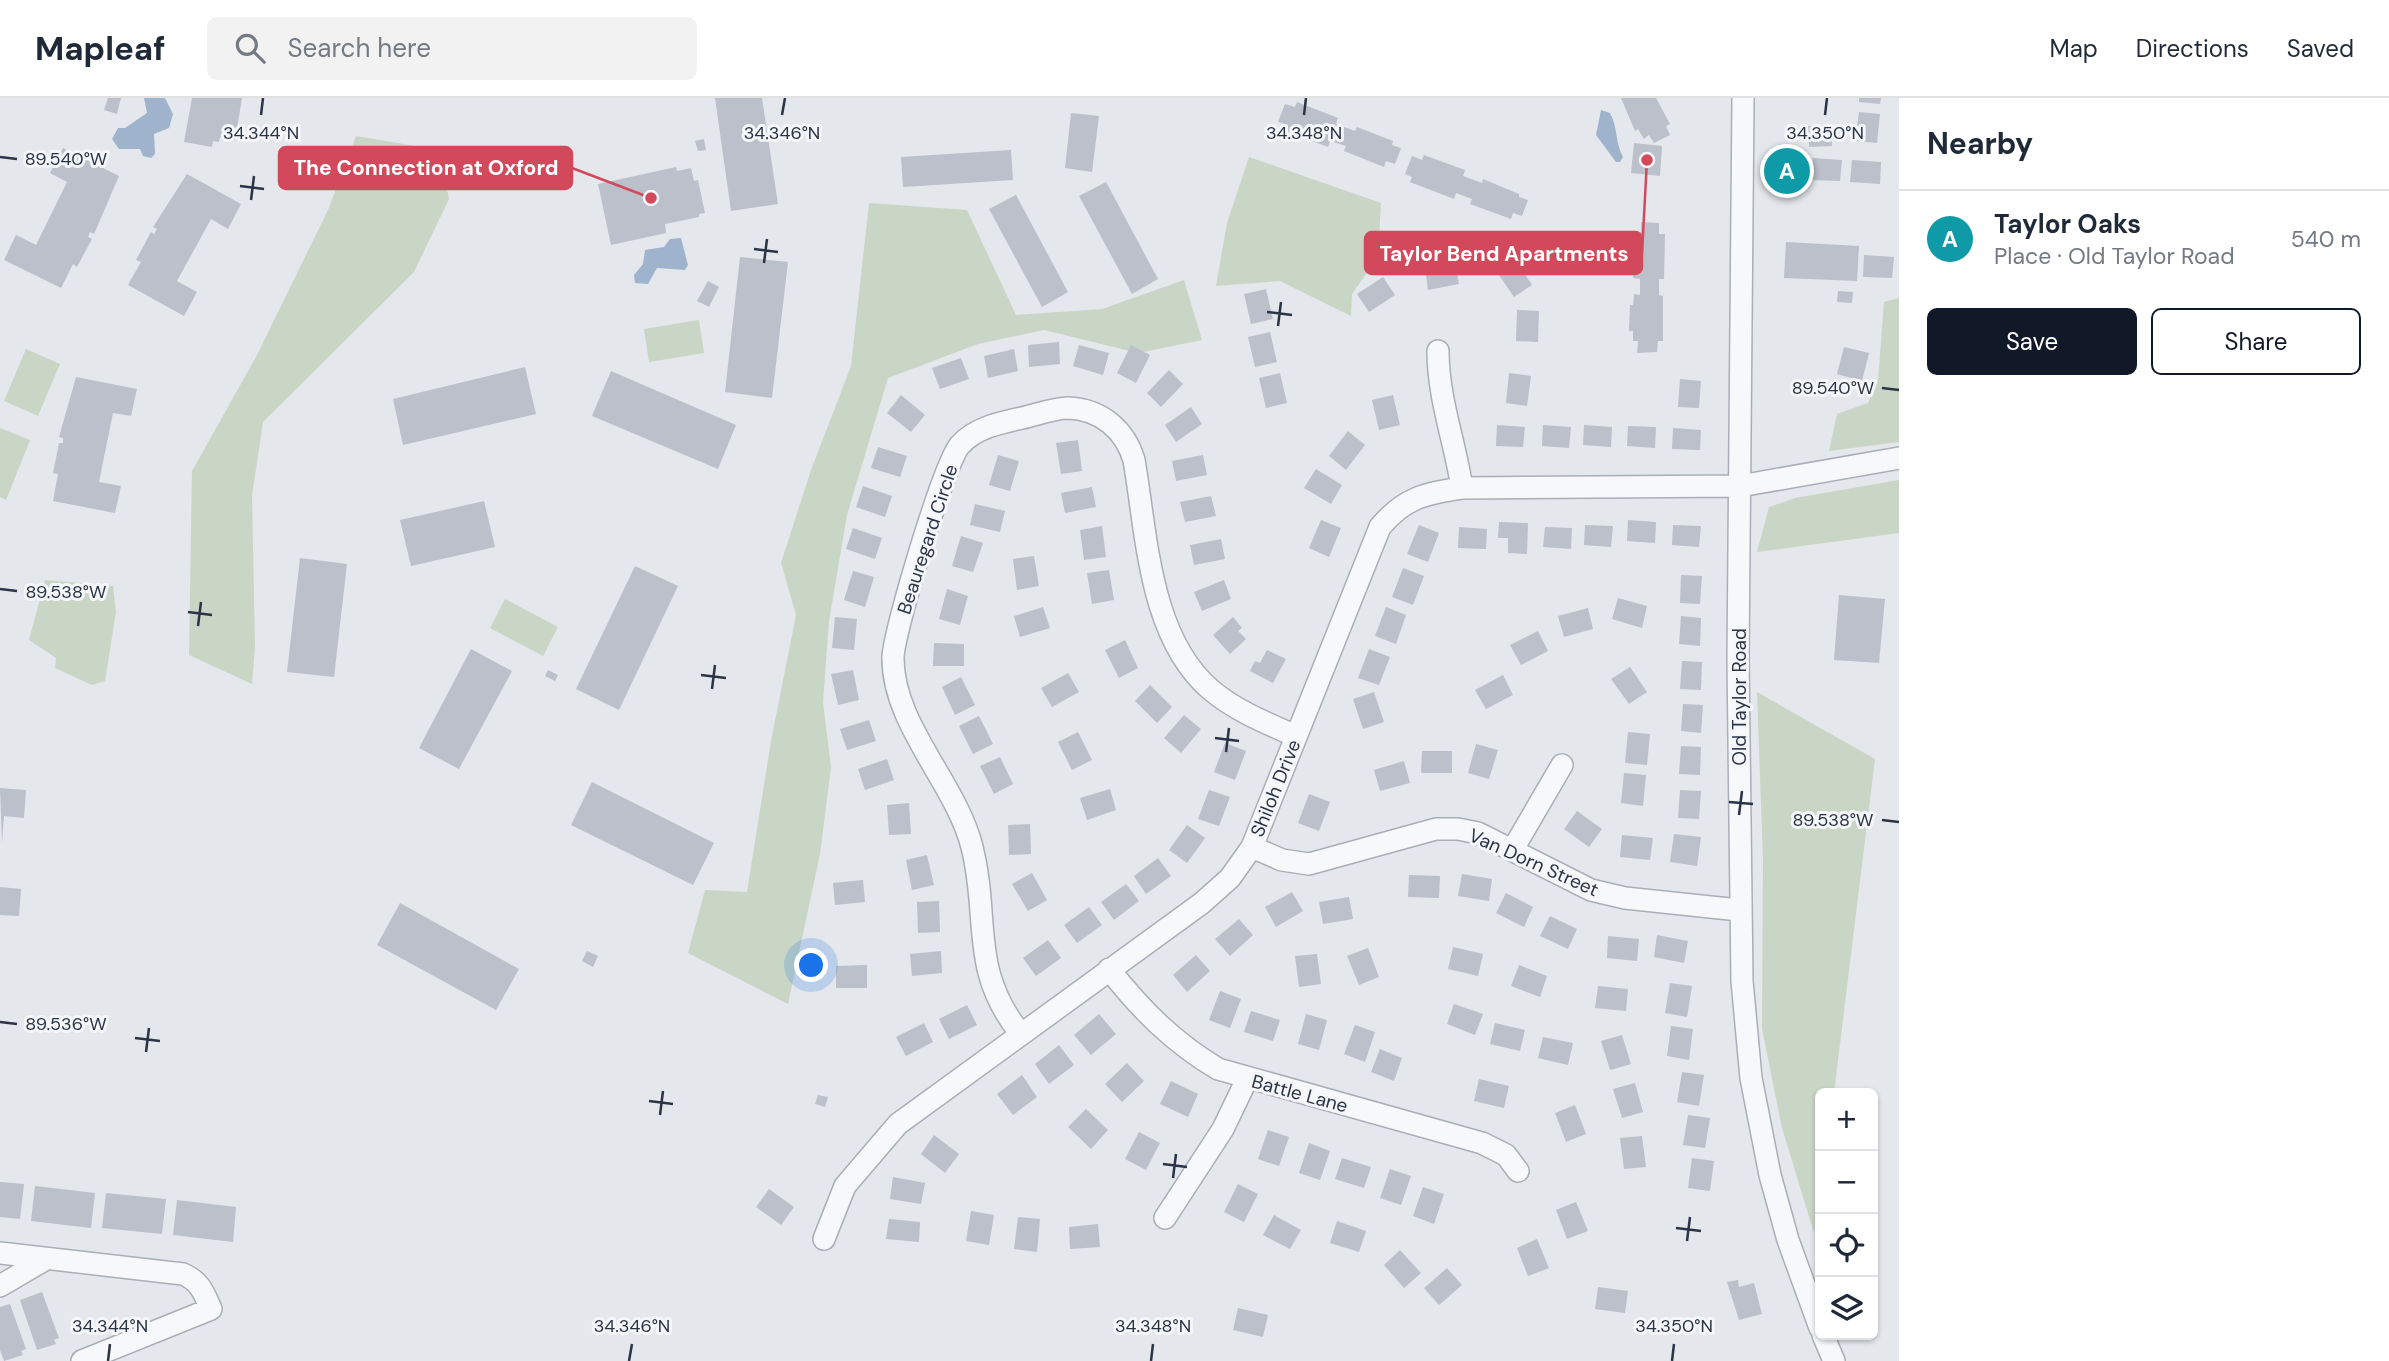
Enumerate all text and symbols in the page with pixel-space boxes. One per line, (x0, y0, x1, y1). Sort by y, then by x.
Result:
search box (207, 17, 697, 80)
text: Mapleaf (35, 27, 165, 70)
icon: search (231, 29, 269, 67)
text: Search here (287, 31, 431, 65)
text: Map (2050, 33, 2098, 64)
text: Directions (2136, 33, 2249, 64)
text: Saved (2287, 33, 2354, 64)
text: 34.344°N (223, 121, 299, 145)
text: 34.346°N (744, 121, 820, 145)
text: 34.348°N (1266, 121, 1342, 145)
text: 34.350°N (1786, 121, 1864, 145)
text: Nearby (1927, 124, 2033, 163)
pin: A (1764, 145, 1810, 197)
text: 89.540°W (25, 147, 107, 171)
callout: The Connection at Oxford (279, 147, 572, 189)
text: The Connection at Oxford (293, 154, 559, 182)
text: Taylor Oaks (1994, 207, 2141, 241)
text: A (1942, 224, 1958, 254)
text: 540 m (2291, 224, 2361, 254)
callout: Taylor Bend Apartments (1365, 232, 1642, 274)
text: Taylor Bend Apartments (1379, 240, 1629, 268)
text: Place · Old Taylor Road (1994, 241, 2235, 271)
button: Save (1927, 308, 2137, 375)
button: Share (2151, 308, 2361, 375)
text: 89.540°W (1792, 376, 1874, 400)
street label: Beauregard Circle (891, 461, 963, 617)
text: 89.538°W (26, 580, 106, 604)
street label: Old Taylor Road (1727, 628, 1752, 766)
street label: Shiloh Drive (1245, 736, 1306, 841)
text: 89.538°W (1793, 808, 1873, 832)
street label: Van Dorn Street (1465, 823, 1602, 902)
your location (794, 948, 828, 982)
text: 89.536°W (25, 1012, 107, 1036)
street label: Battle Lane (1249, 1069, 1351, 1118)
map controls (1815, 1088, 1878, 1340)
button: + (1815, 1088, 1878, 1151)
button: − (1815, 1151, 1878, 1214)
button: locate (1815, 1214, 1878, 1277)
button: layers (1815, 1277, 1878, 1340)
text: 34.344°N (72, 1314, 148, 1338)
text: 34.346°N (594, 1314, 670, 1338)
text: 34.348°N (1115, 1314, 1191, 1338)
text: 34.350°N (1635, 1314, 1713, 1338)

